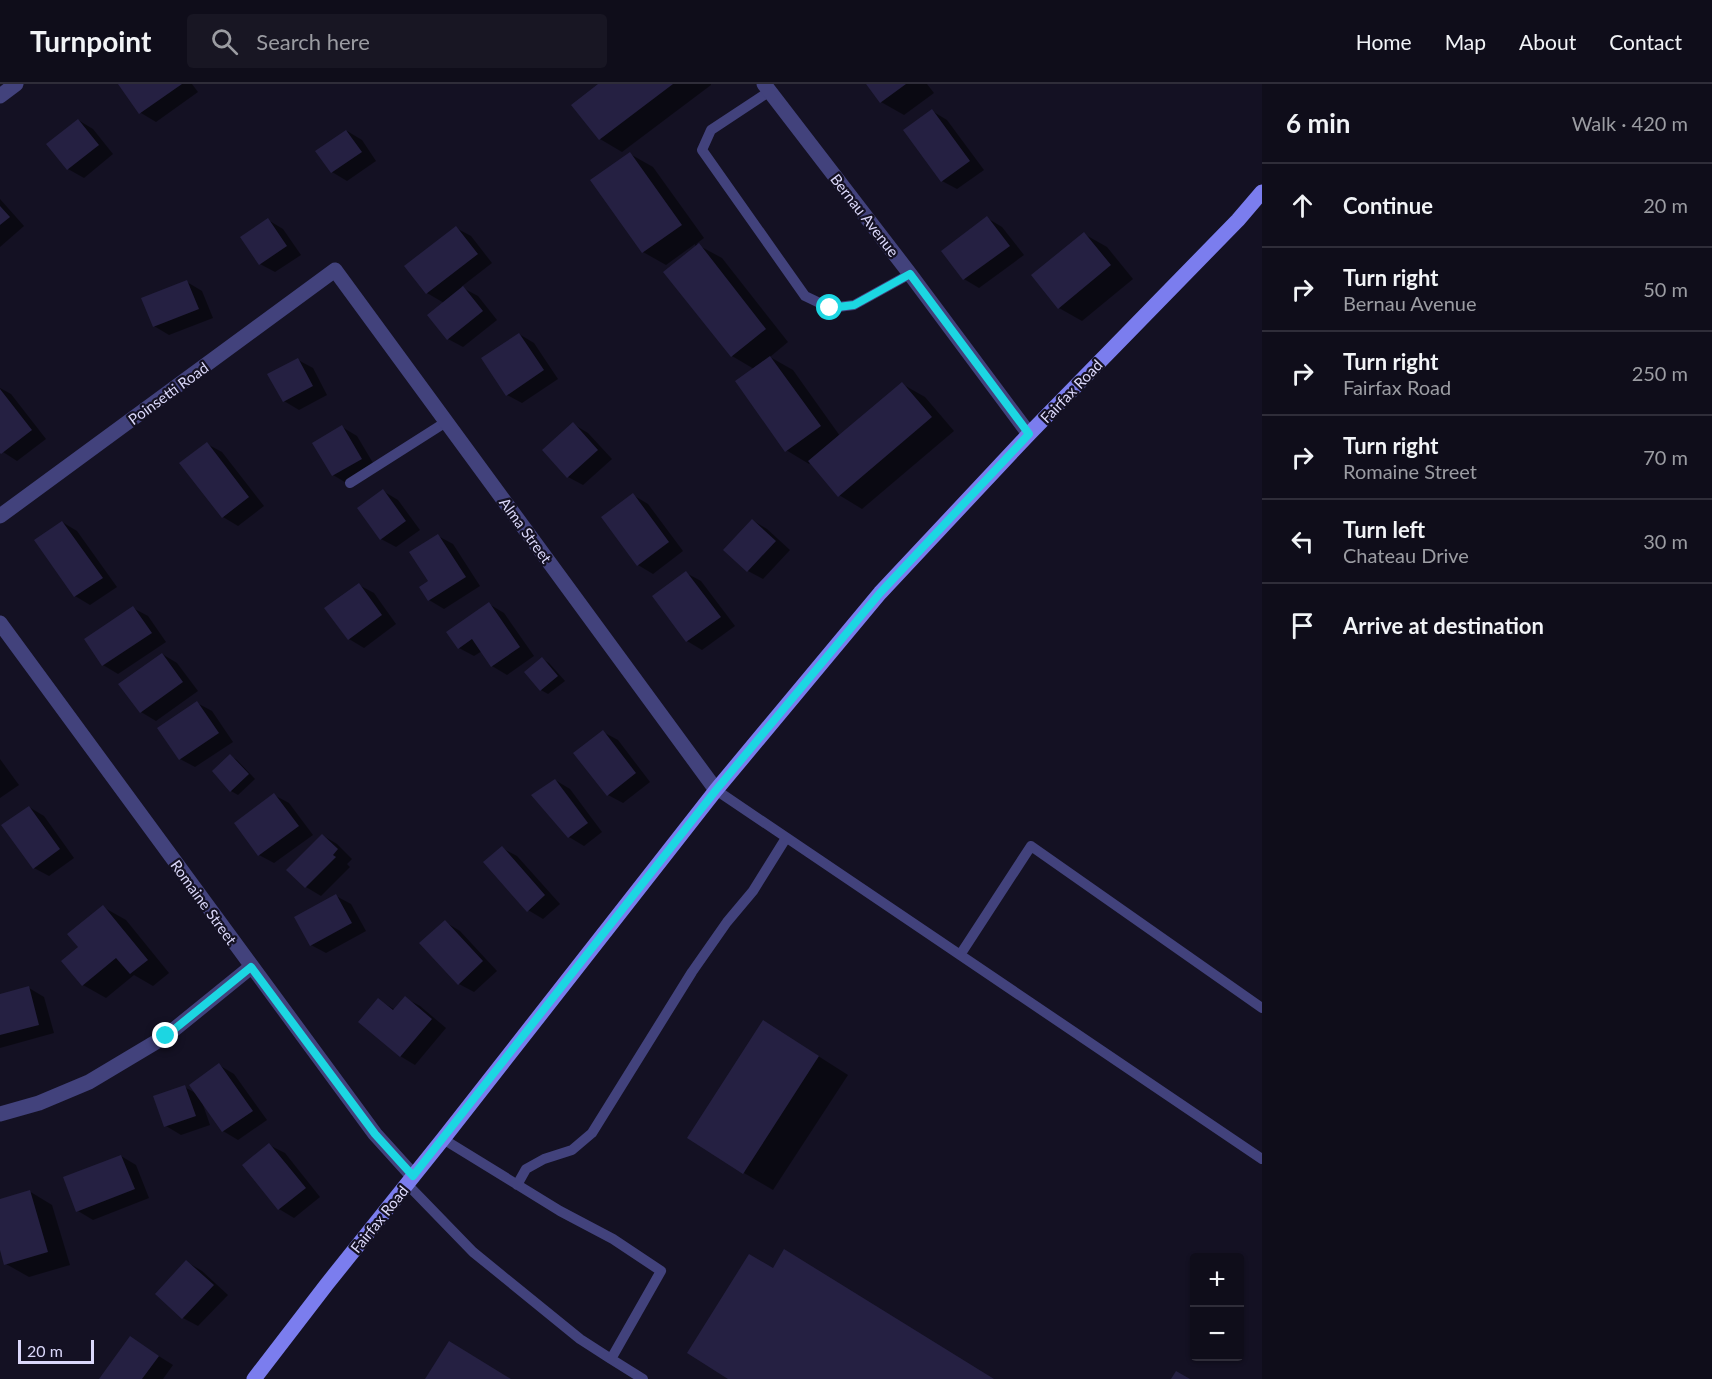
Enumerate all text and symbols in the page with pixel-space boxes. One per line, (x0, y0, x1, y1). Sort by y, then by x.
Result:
search box (187, 14, 607, 68)
text: Turnpoint (30, 24, 151, 58)
icon: search (208, 25, 241, 58)
text: Search here (256, 28, 370, 55)
text: Home (1356, 29, 1412, 54)
text: Map (1445, 29, 1486, 54)
text: About (1519, 29, 1576, 54)
text: Contact (1609, 29, 1682, 54)
text: 6 min (1286, 107, 1350, 139)
text: Walk · 420 m (1572, 111, 1688, 135)
street label: Bernau Avenue (827, 170, 903, 260)
icon: ahead (1286, 189, 1319, 222)
text: Continue (1343, 192, 1433, 219)
text: 20 m (1643, 193, 1688, 217)
text: Turn right (1343, 264, 1438, 291)
icon: right (1286, 273, 1319, 306)
text: 50 m (1643, 277, 1688, 301)
text: Bernau Avenue (1343, 291, 1477, 315)
route start (816, 294, 842, 320)
text: Turn right (1343, 348, 1438, 375)
street label: Fairfax Road (1036, 356, 1106, 426)
icon: right (1286, 357, 1319, 390)
street label: Poinsetti Road (124, 358, 212, 428)
text: 250 m (1632, 361, 1688, 385)
text: Fairfax Road (1343, 375, 1451, 399)
text: Turn right (1343, 432, 1438, 459)
icon: right (1286, 441, 1319, 474)
text: 70 m (1643, 445, 1688, 469)
text: Romaine Street (1343, 459, 1477, 483)
street label: Alma Street (496, 494, 556, 567)
text: Turn left (1343, 516, 1425, 543)
icon: left (1286, 525, 1319, 558)
text: 30 m (1643, 529, 1688, 553)
text: Chateau Drive (1343, 543, 1469, 567)
icon: arrive (1286, 609, 1319, 642)
text: Arrive at destination (1343, 612, 1544, 639)
street label: Romaine Street (167, 856, 241, 948)
route end (152, 1022, 178, 1048)
street label: Fairfax Road (346, 1182, 412, 1256)
map controls (1190, 1253, 1244, 1361)
button: + (1190, 1253, 1244, 1307)
button: − (1190, 1307, 1244, 1361)
scale bar (18, 1337, 94, 1364)
text: 20 m (27, 1341, 63, 1360)

